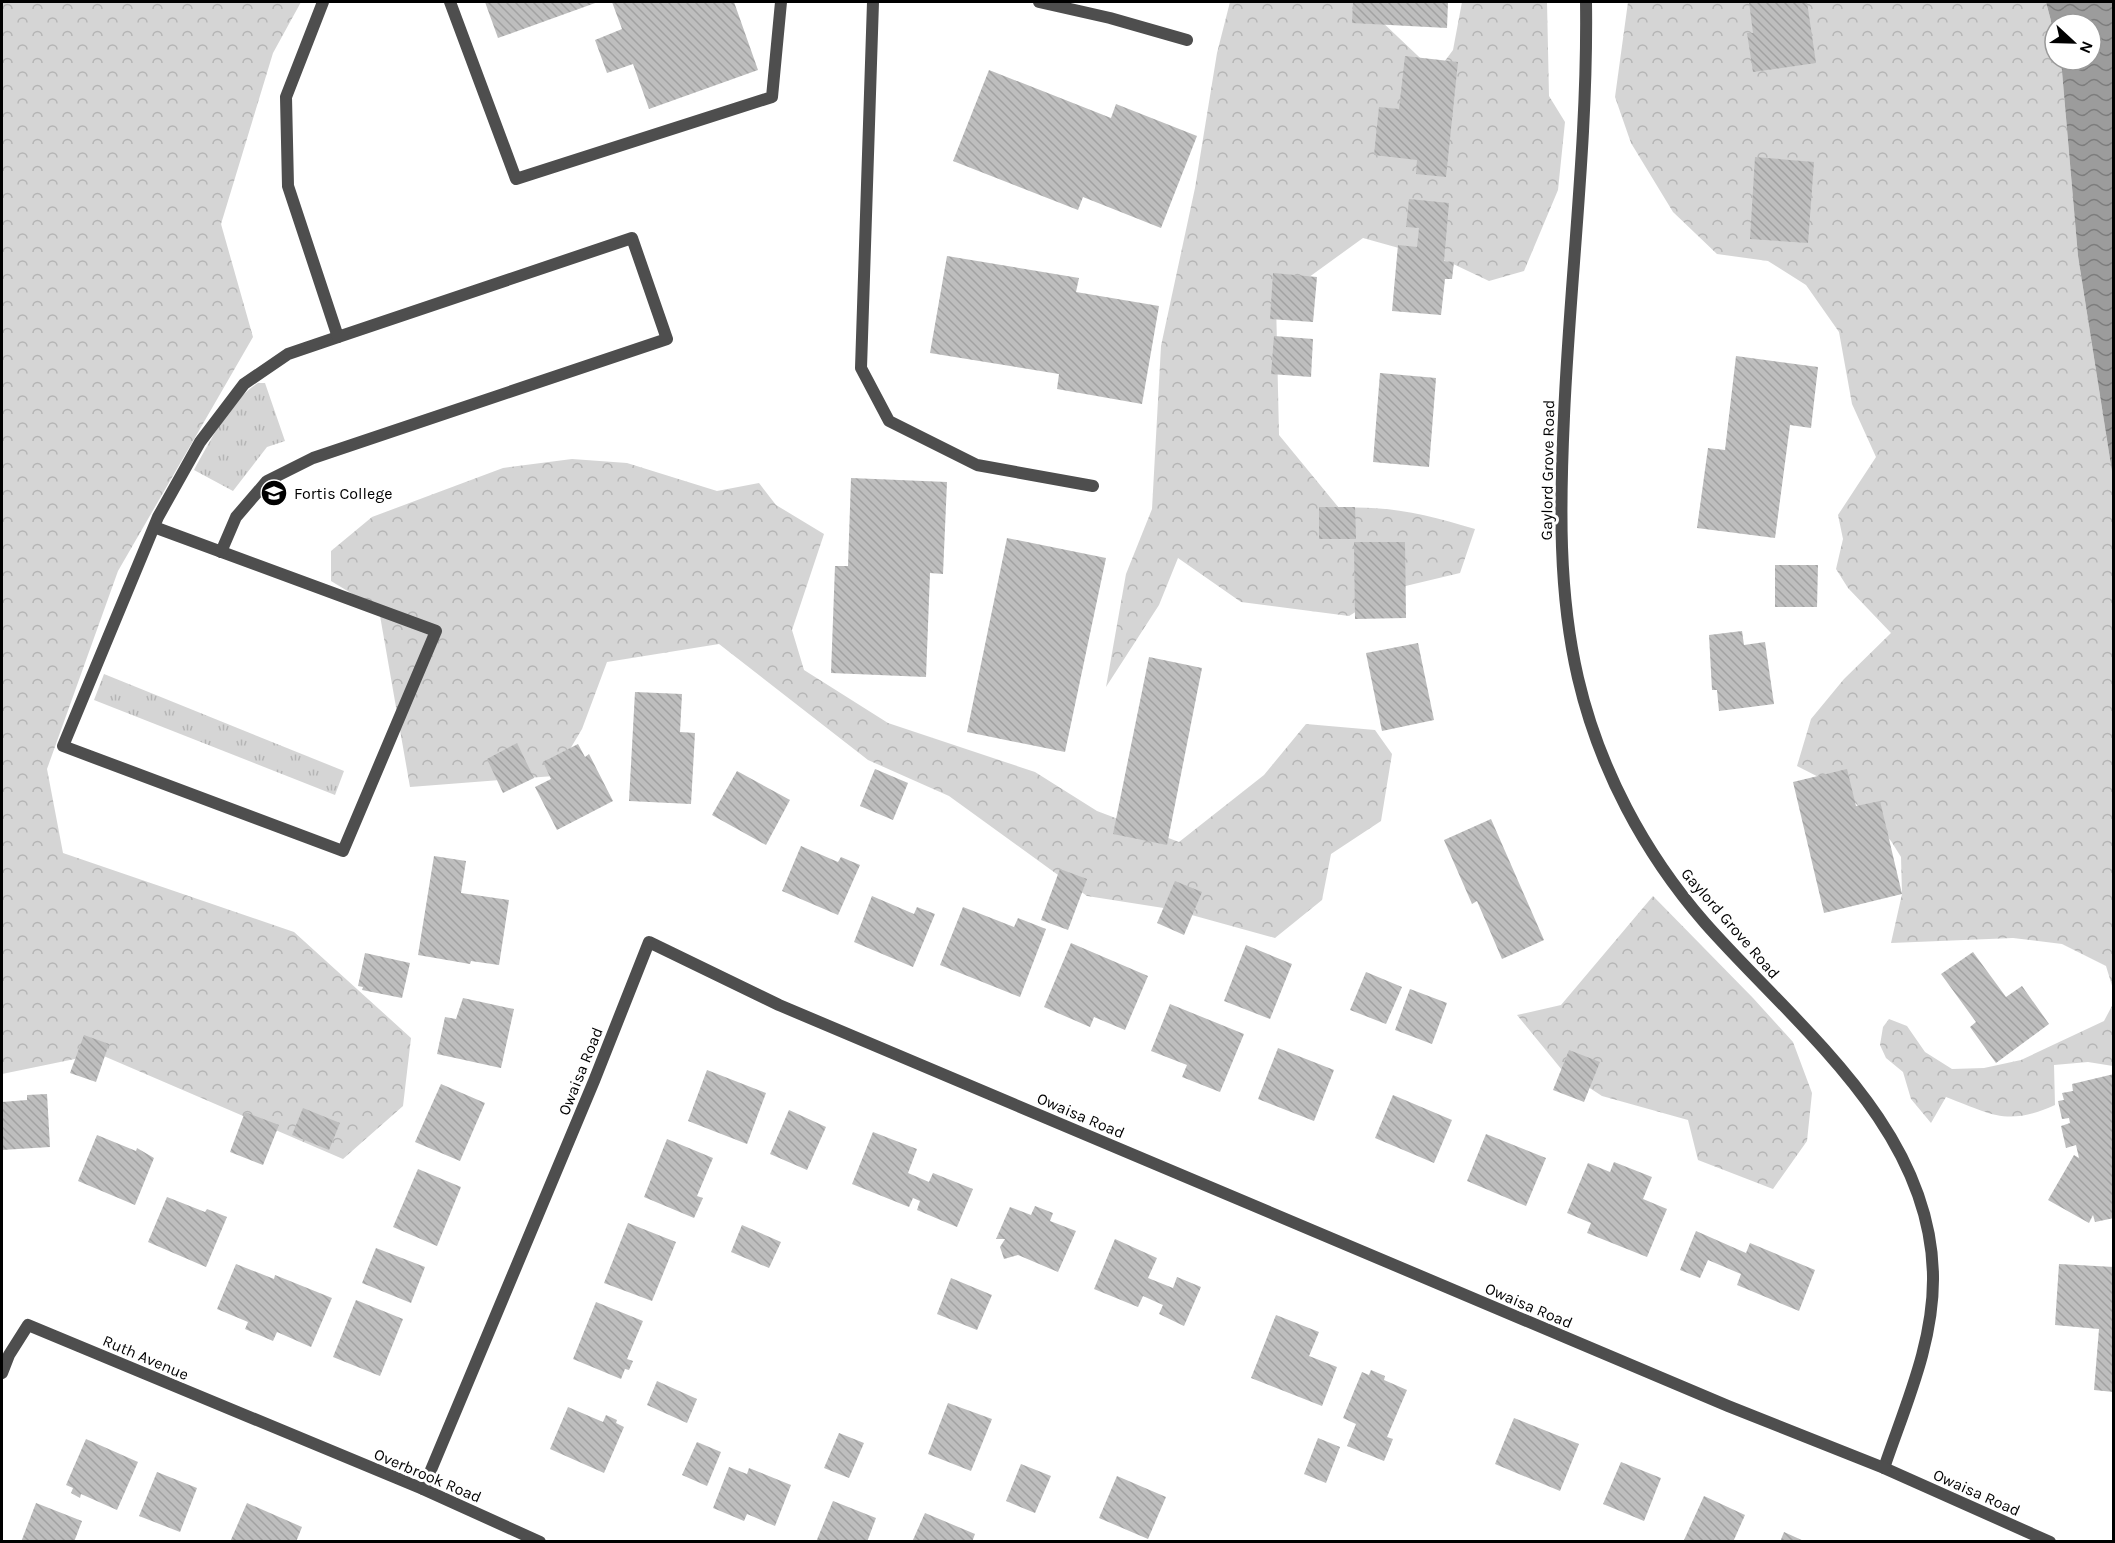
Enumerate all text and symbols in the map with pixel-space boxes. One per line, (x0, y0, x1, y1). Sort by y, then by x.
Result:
north arrow (2043, 12, 2103, 72)
text: N (2075, 39, 2097, 56)
street label: Gaylord Grove Road (1537, 400, 1558, 540)
school or university icon: Fortis College (259, 478, 289, 508)
place label: Fortis College (294, 484, 392, 503)
street label: Gaylord Grove Road (1677, 864, 1784, 983)
street label: Owaisa Road (554, 1024, 607, 1118)
street label: Owaisa Road (1034, 1088, 1127, 1142)
street label: Owaisa Road (1482, 1278, 1575, 1332)
street label: Ruth Avenue (100, 1331, 192, 1384)
street label: Overbrook Road (371, 1444, 484, 1507)
street label: Owaisa Road (1930, 1465, 2023, 1520)

